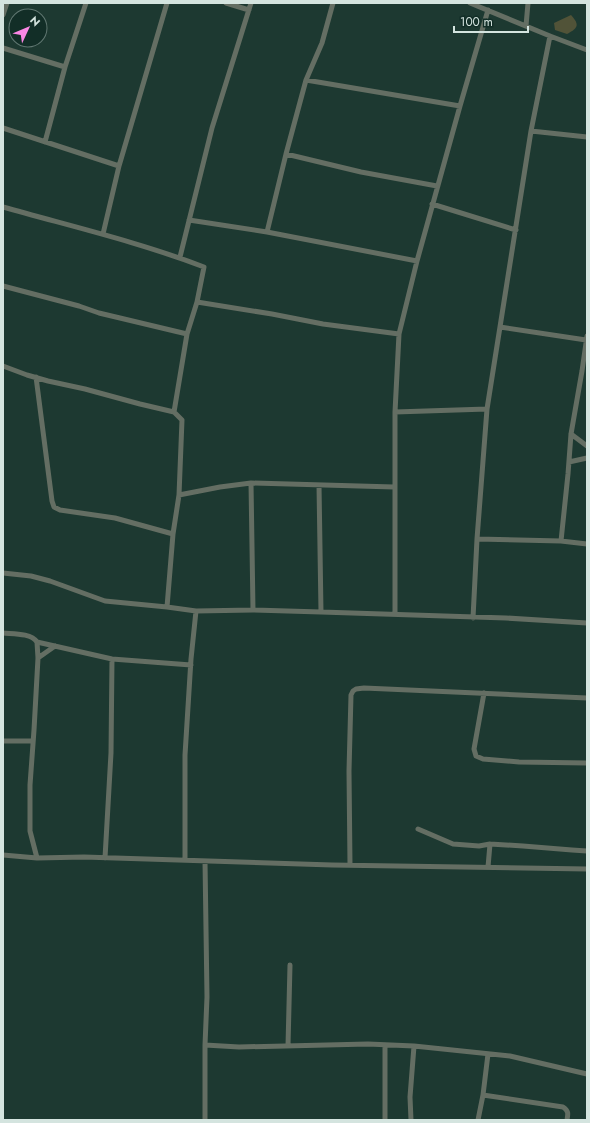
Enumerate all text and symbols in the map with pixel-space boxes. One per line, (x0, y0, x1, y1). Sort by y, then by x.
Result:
north arrow (8, 8, 48, 48)
scale bar (454, 8, 528, 34)
text: N (26, 12, 44, 30)
text: 100 m (460, 13, 493, 31)

